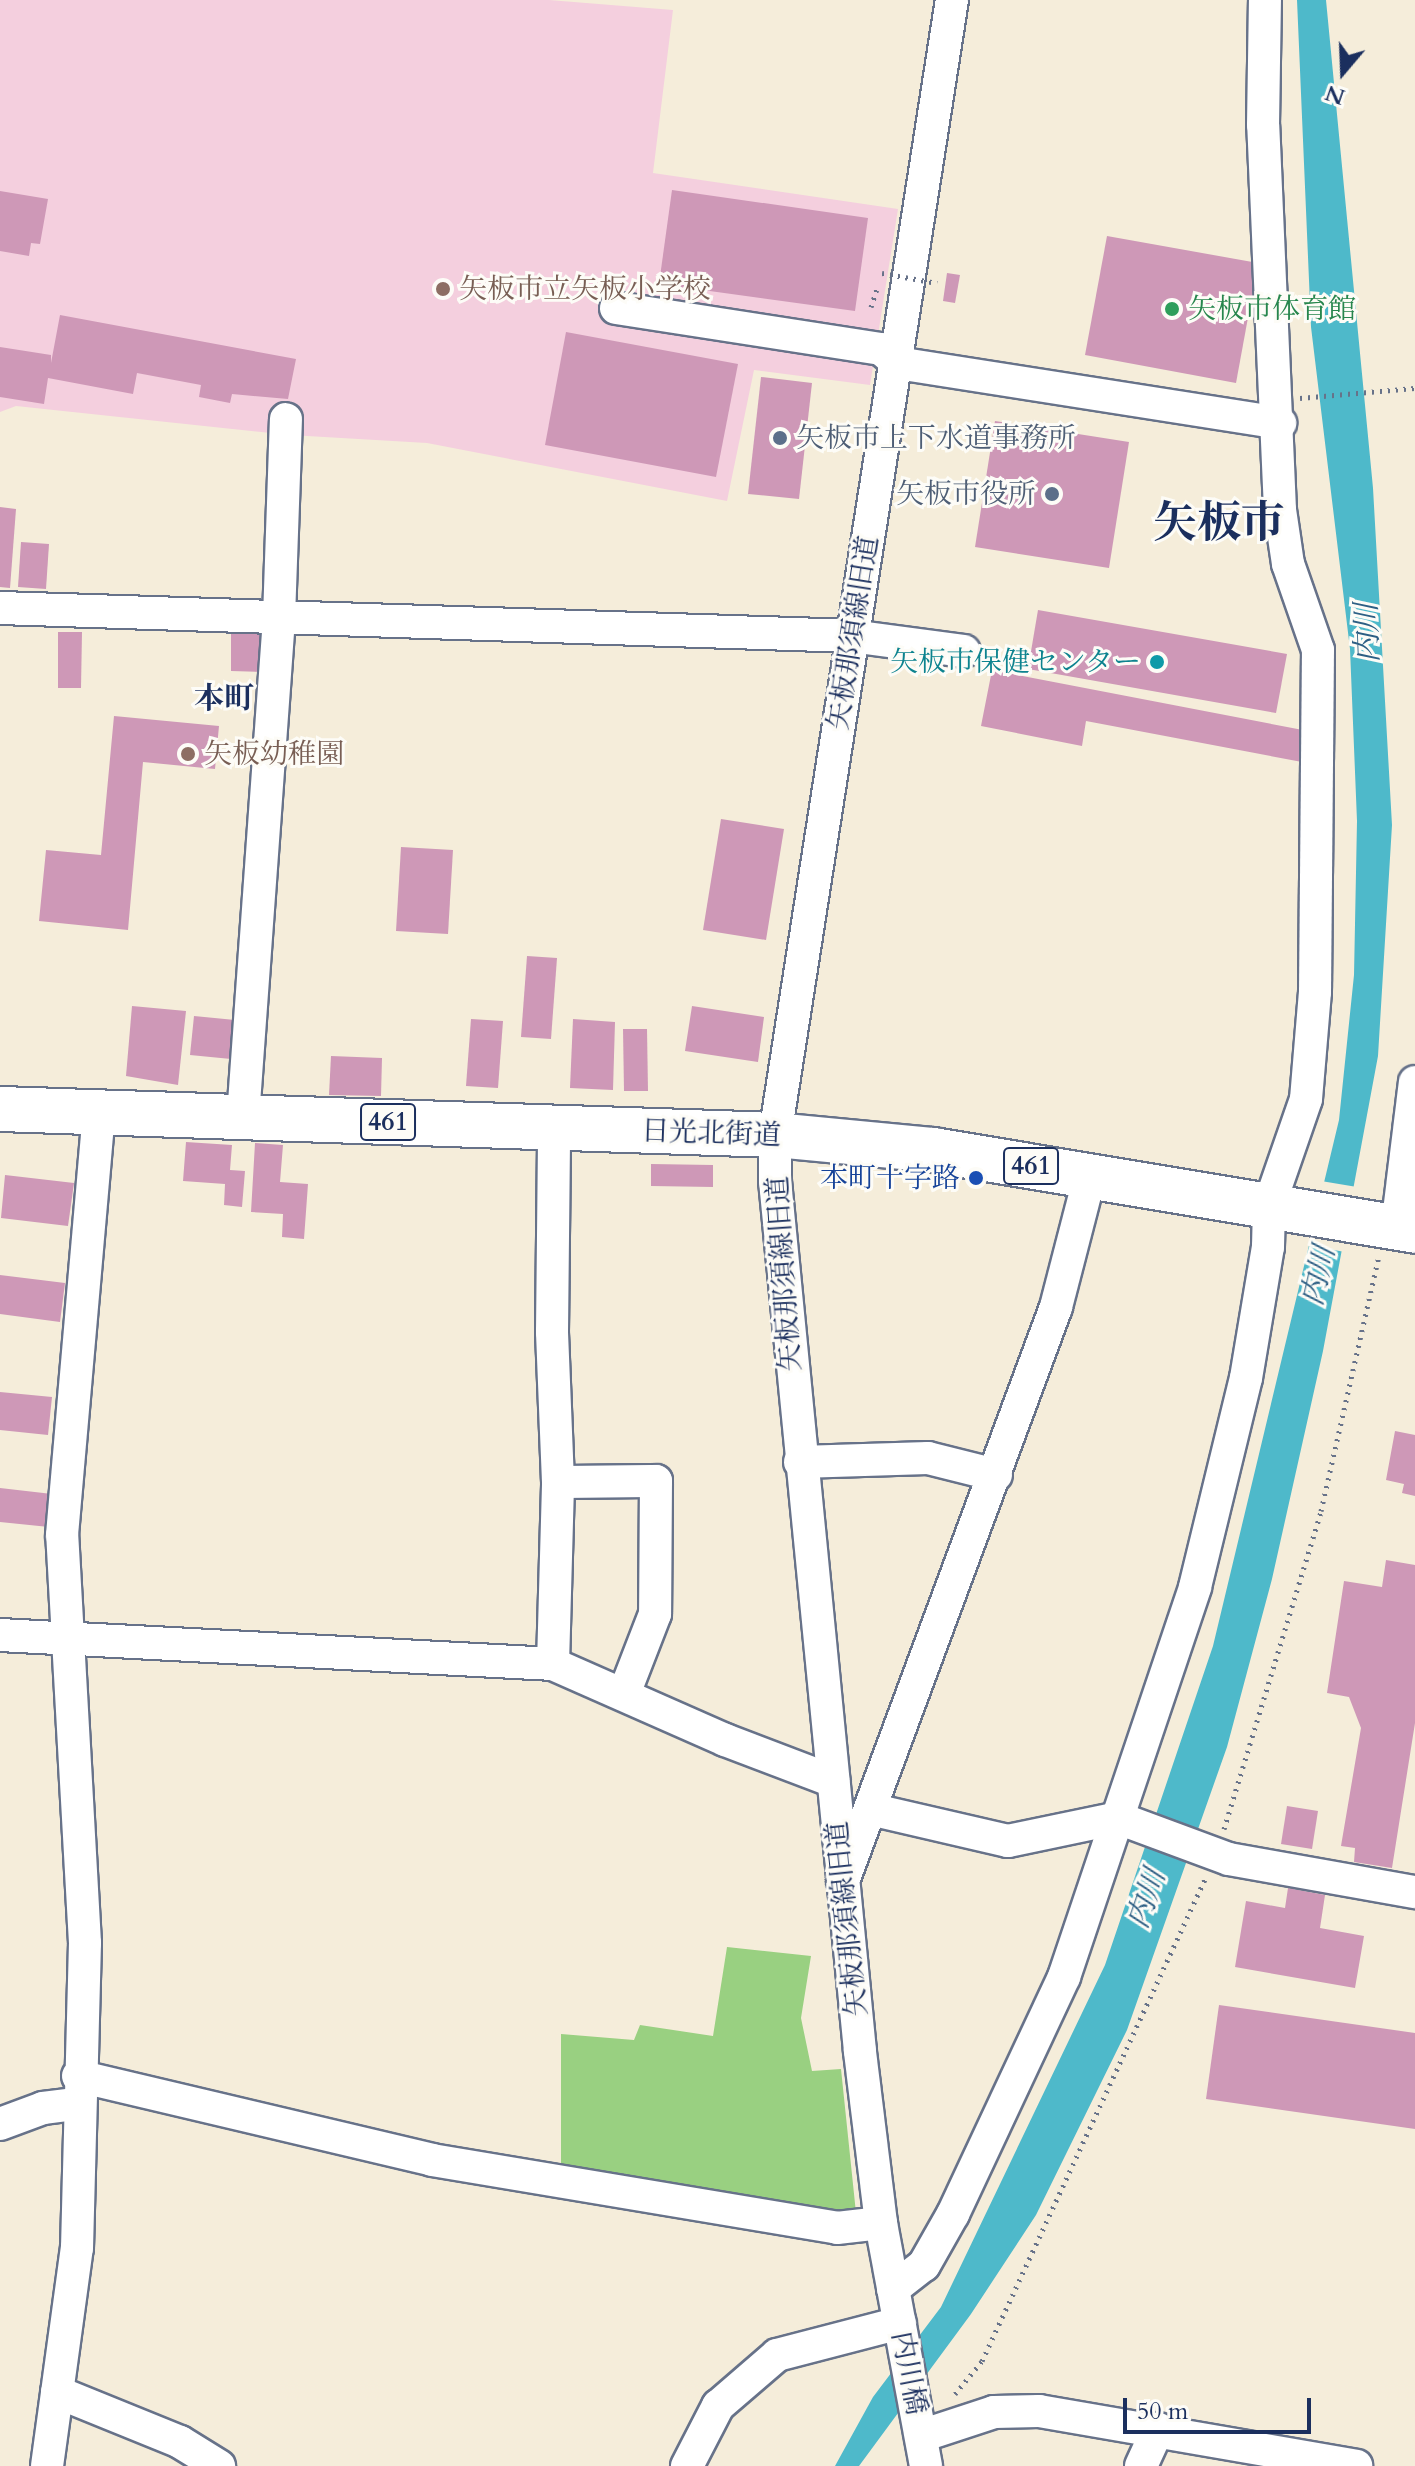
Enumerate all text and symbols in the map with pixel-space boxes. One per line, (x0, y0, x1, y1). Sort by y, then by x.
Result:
north arrow (1303, 32, 1383, 112)
text: N (1321, 77, 1349, 112)
place label: 矢板市立矢板小学校 (459, 272, 711, 306)
marker: 矢板市立矢板小学校 (434, 280, 452, 298)
place label: 矢板市体育館 (1188, 292, 1356, 326)
marker: 矢板市体育館 (1163, 300, 1181, 318)
place label: 矢板市上下水道事務所 (796, 421, 1076, 455)
marker: 矢板市上下水道事務所 (771, 429, 789, 447)
place label: 矢板市役所 (896, 477, 1036, 511)
marker: 矢板市役所 (1043, 485, 1061, 503)
district label: 矢板市 (1153, 497, 1285, 549)
street label: 矢板那須線旧道 (821, 534, 885, 732)
water label: 内川 (1349, 602, 1387, 664)
place label: 矢板市保健センター (889, 645, 1141, 679)
marker: 矢板市保健センター (1148, 653, 1166, 671)
district label: 本町 (194, 681, 254, 717)
place label: 矢板幼稚園 (204, 737, 344, 771)
marker: 矢板幼稚園 (179, 745, 197, 763)
road number: 461 (360, 1100, 416, 1144)
street label: 日光北街道 (640, 1114, 782, 1152)
road number: 461 (1003, 1144, 1059, 1188)
place label: 本町十字路 (820, 1161, 960, 1195)
marker: 本町十字路 (967, 1169, 985, 1187)
street label: 矢板那須線旧道 (760, 1175, 808, 1373)
water label: 内川 (1295, 1243, 1343, 1309)
street label: 矢板那須線旧道 (820, 1820, 874, 2018)
water label: 内川 (1120, 1865, 1174, 1933)
street label: 内川橋 (884, 2329, 934, 2417)
scale bar (1127, 2382, 1315, 2432)
text: 50 m (1137, 2395, 1188, 2428)

